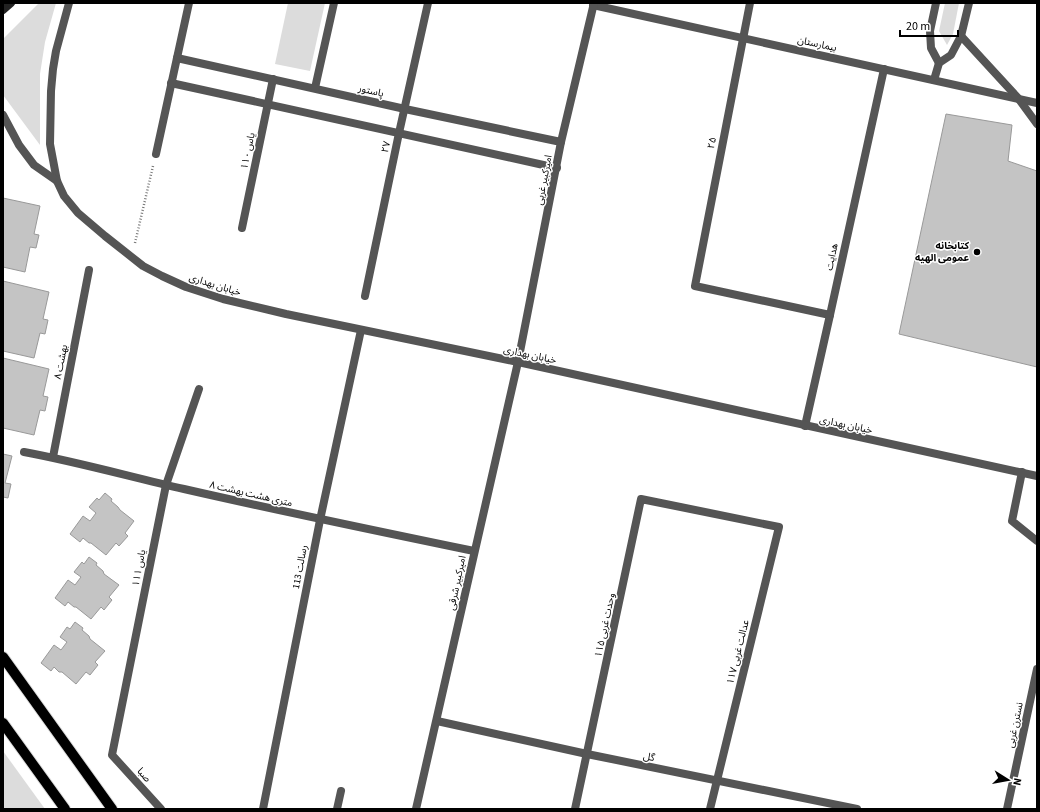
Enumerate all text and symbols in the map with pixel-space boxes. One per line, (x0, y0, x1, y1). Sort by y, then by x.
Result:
scale bar (900, 12, 958, 38)
text: 20 m (906, 18, 930, 35)
street label: بیمارستان (796, 33, 838, 55)
street label: پاستور (356, 81, 385, 101)
street label: یاس ۱۱۰ (237, 131, 259, 171)
street label: ۲۵ (704, 136, 720, 150)
street label: ۲۷ (378, 140, 394, 154)
street label: امیرکبیر غربی (532, 154, 556, 206)
place label: کتابخانه عمومی الهیه (915, 239, 969, 265)
street label: هدایت (822, 242, 842, 272)
marker: کتابخانه عمومی الهیه (972, 247, 982, 257)
street label: خیابان بهداری (187, 270, 243, 300)
street label: ۸ بهشت (51, 343, 71, 380)
street label: خیابان بهداری (502, 343, 558, 367)
street label: خیابان بهداری (818, 413, 874, 437)
street label: ۸ متری هشت بهشت (208, 478, 294, 510)
street label: رسالت 113 (289, 543, 311, 590)
street label: یاس ۱۱۱ (129, 548, 149, 588)
street label: امیرکبیر شرقی (444, 554, 470, 612)
street label: ۱۱۵ وحدت غربی (591, 591, 619, 659)
street label: ۱۱۷ عدالت غربی (723, 618, 753, 686)
street label: نسترن غربی (1003, 701, 1027, 749)
street label: گل (642, 749, 657, 765)
north arrow (988, 760, 1028, 800)
street label: صبا (134, 765, 154, 785)
text: N (1009, 777, 1025, 787)

